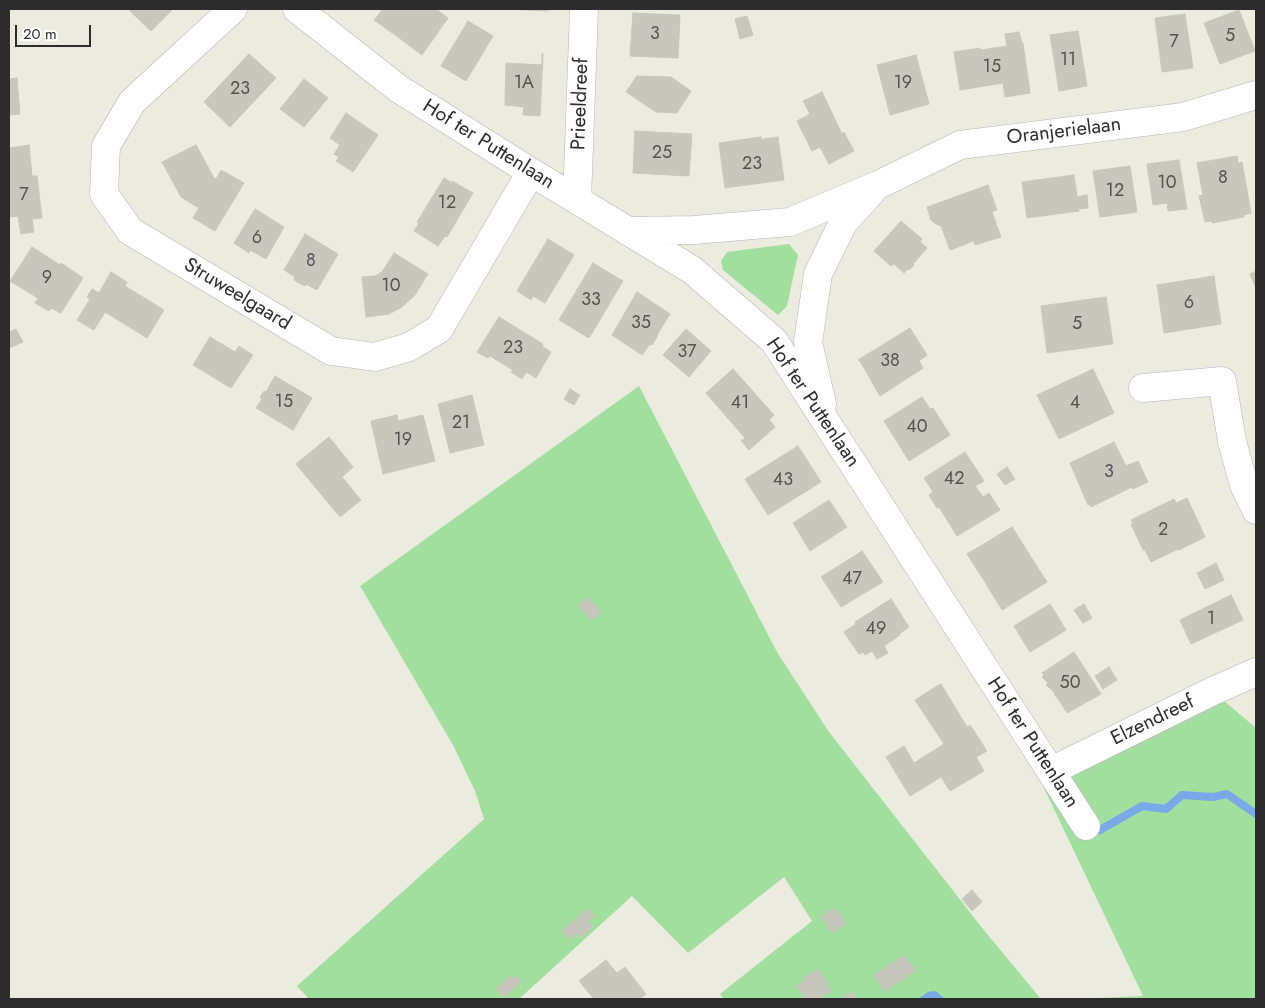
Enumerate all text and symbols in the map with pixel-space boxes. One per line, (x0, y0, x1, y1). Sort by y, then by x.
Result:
scale bar (18, 15, 94, 47)
text: 20 m (23, 23, 57, 45)
house number: 3 (650, 24, 660, 46)
house number: 5 (1225, 26, 1235, 48)
house number: 7 (1169, 32, 1179, 54)
house number: 11 (1060, 50, 1076, 72)
house number: 15 (983, 57, 1001, 79)
street label: Prieeldreef (567, 58, 595, 150)
house number: 1A (514, 73, 534, 95)
house number: 19 (894, 73, 912, 95)
house number: 23 (230, 79, 250, 101)
street label: Hof ter Puttenlaan (418, 95, 558, 195)
street label: Oranjerielaan (1006, 113, 1122, 151)
house number: 25 (652, 143, 672, 165)
house number: 23 (742, 154, 762, 176)
house number: 8 (1218, 168, 1228, 190)
house number: 10 (1158, 173, 1176, 195)
house number: 12 (1106, 181, 1124, 203)
house number: 7 (19, 185, 29, 207)
house number: 12 (438, 193, 456, 215)
house number: 6 (252, 228, 262, 250)
house number: 8 (306, 251, 316, 273)
street label: Struweelgaard (179, 254, 295, 336)
house number: 9 (42, 268, 52, 290)
house number: 10 (382, 276, 400, 298)
house number: 33 (581, 290, 601, 312)
house number: 6 (1184, 293, 1194, 315)
house number: 35 (631, 313, 651, 335)
house number: 5 (1072, 314, 1082, 336)
street label: Hof ter Puttenlaan (760, 334, 864, 472)
house number: 23 (503, 338, 523, 360)
house number: 37 (677, 342, 697, 364)
house number: 38 (880, 351, 900, 373)
house number: 15 (275, 392, 293, 414)
house number: 41 (731, 393, 749, 415)
house number: 4 (1070, 393, 1080, 415)
house number: 21 (452, 413, 470, 435)
house number: 40 (906, 417, 928, 439)
house number: 19 (394, 430, 412, 452)
house number: 3 (1104, 462, 1114, 484)
house number: 42 (944, 469, 964, 491)
house number: 43 (773, 470, 793, 492)
house number: 2 (1158, 520, 1168, 542)
house number: 47 (842, 569, 862, 591)
house number: 1 (1207, 609, 1215, 631)
house number: 49 (866, 619, 886, 641)
street label: Hof ter Puttenlaan (981, 673, 1083, 813)
house number: 50 (1060, 673, 1080, 695)
street label: Elzendreef (1107, 691, 1199, 751)

